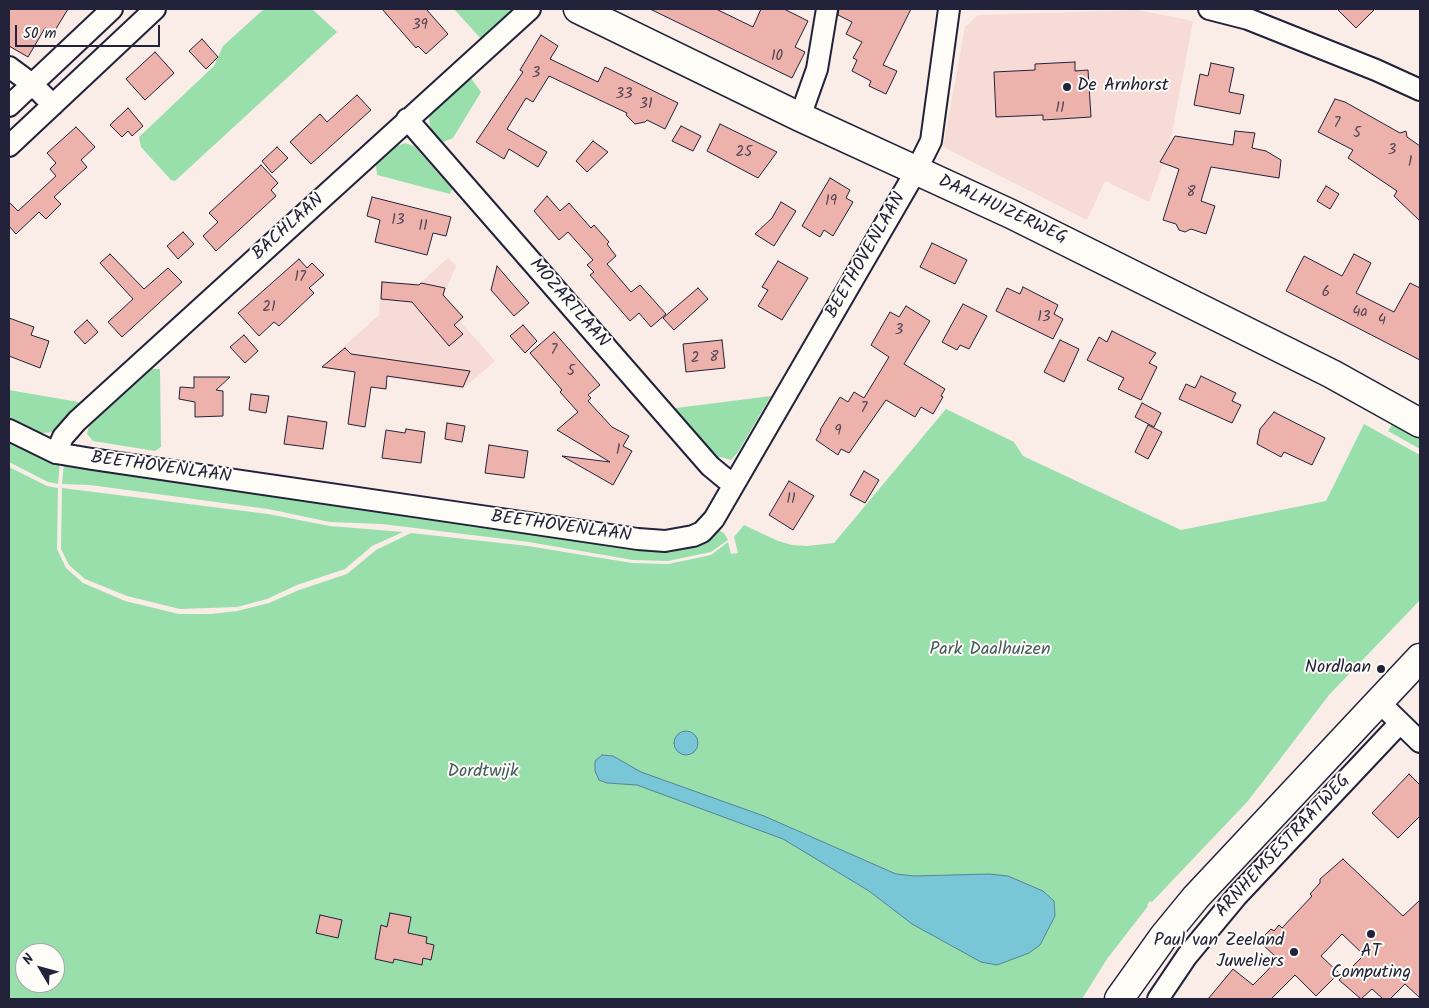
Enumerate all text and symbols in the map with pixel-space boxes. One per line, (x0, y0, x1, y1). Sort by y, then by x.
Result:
scale bar (18, 15, 162, 47)
house number: 39 (412, 17, 428, 35)
text: 50 m (23, 22, 57, 46)
house number: 10 (771, 48, 783, 66)
house number: 3 (532, 65, 540, 83)
place label: De Arnhorst (1077, 76, 1169, 98)
marker: De Arnhorst (1061, 81, 1073, 93)
house number: 33 (615, 86, 633, 104)
house number: 31 (639, 96, 653, 114)
house number: 11 (1055, 100, 1065, 118)
house number: 7 (1334, 115, 1340, 133)
house number: 5 (1353, 125, 1361, 143)
house number: 3 (1388, 142, 1396, 160)
house number: 25 (736, 144, 752, 162)
house number: 1 (1408, 154, 1412, 172)
street label: DAALHUIZERWEG (934, 172, 1070, 250)
house number: 8 (1186, 184, 1196, 202)
street label: BEETHOVENLAAN (822, 189, 912, 323)
street label: BACHLAAN (249, 190, 329, 266)
house number: 19 (825, 193, 837, 211)
house number: 13 (391, 212, 405, 230)
house number: 11 (418, 218, 428, 236)
street label: MOZARTLAAN (523, 255, 613, 353)
house number: 17 (294, 269, 306, 287)
house number: 6 (1322, 284, 1330, 302)
house number: 21 (262, 299, 276, 317)
house number: 4a (1352, 304, 1368, 322)
house number: 13 (1037, 309, 1051, 327)
house number: 4 (1378, 312, 1386, 330)
house number: 3 (895, 322, 903, 340)
house number: 7 (551, 342, 557, 360)
house number: 8 (709, 349, 719, 367)
house number: 2 (691, 350, 699, 368)
house number: 5 (567, 363, 575, 381)
house number: 7 (861, 400, 867, 418)
house number: 9 (834, 423, 842, 441)
house number: 1 (616, 442, 620, 460)
street label: BEETHOVENLAAN (89, 448, 233, 490)
house number: 11 (786, 491, 796, 509)
street label: BEETHOVENLAAN (489, 507, 633, 549)
park label: Park Daalhuizen (930, 640, 1050, 662)
place label: Nordlaan (1305, 658, 1371, 680)
marker: Nordlaan (1375, 663, 1387, 675)
park label: Dordtwijk (447, 762, 519, 784)
street label: ARNHEMSESTRAATWEG (1212, 771, 1356, 923)
marker: AT Computing (1365, 928, 1377, 940)
place label: Paul van Zeeland Juweliers (1154, 931, 1284, 974)
place label: AT Computing (1331, 942, 1411, 984)
north arrow (15, 943, 65, 993)
marker: Paul van Zeeland Juweliers (1288, 946, 1300, 958)
text: N (17, 949, 40, 970)

